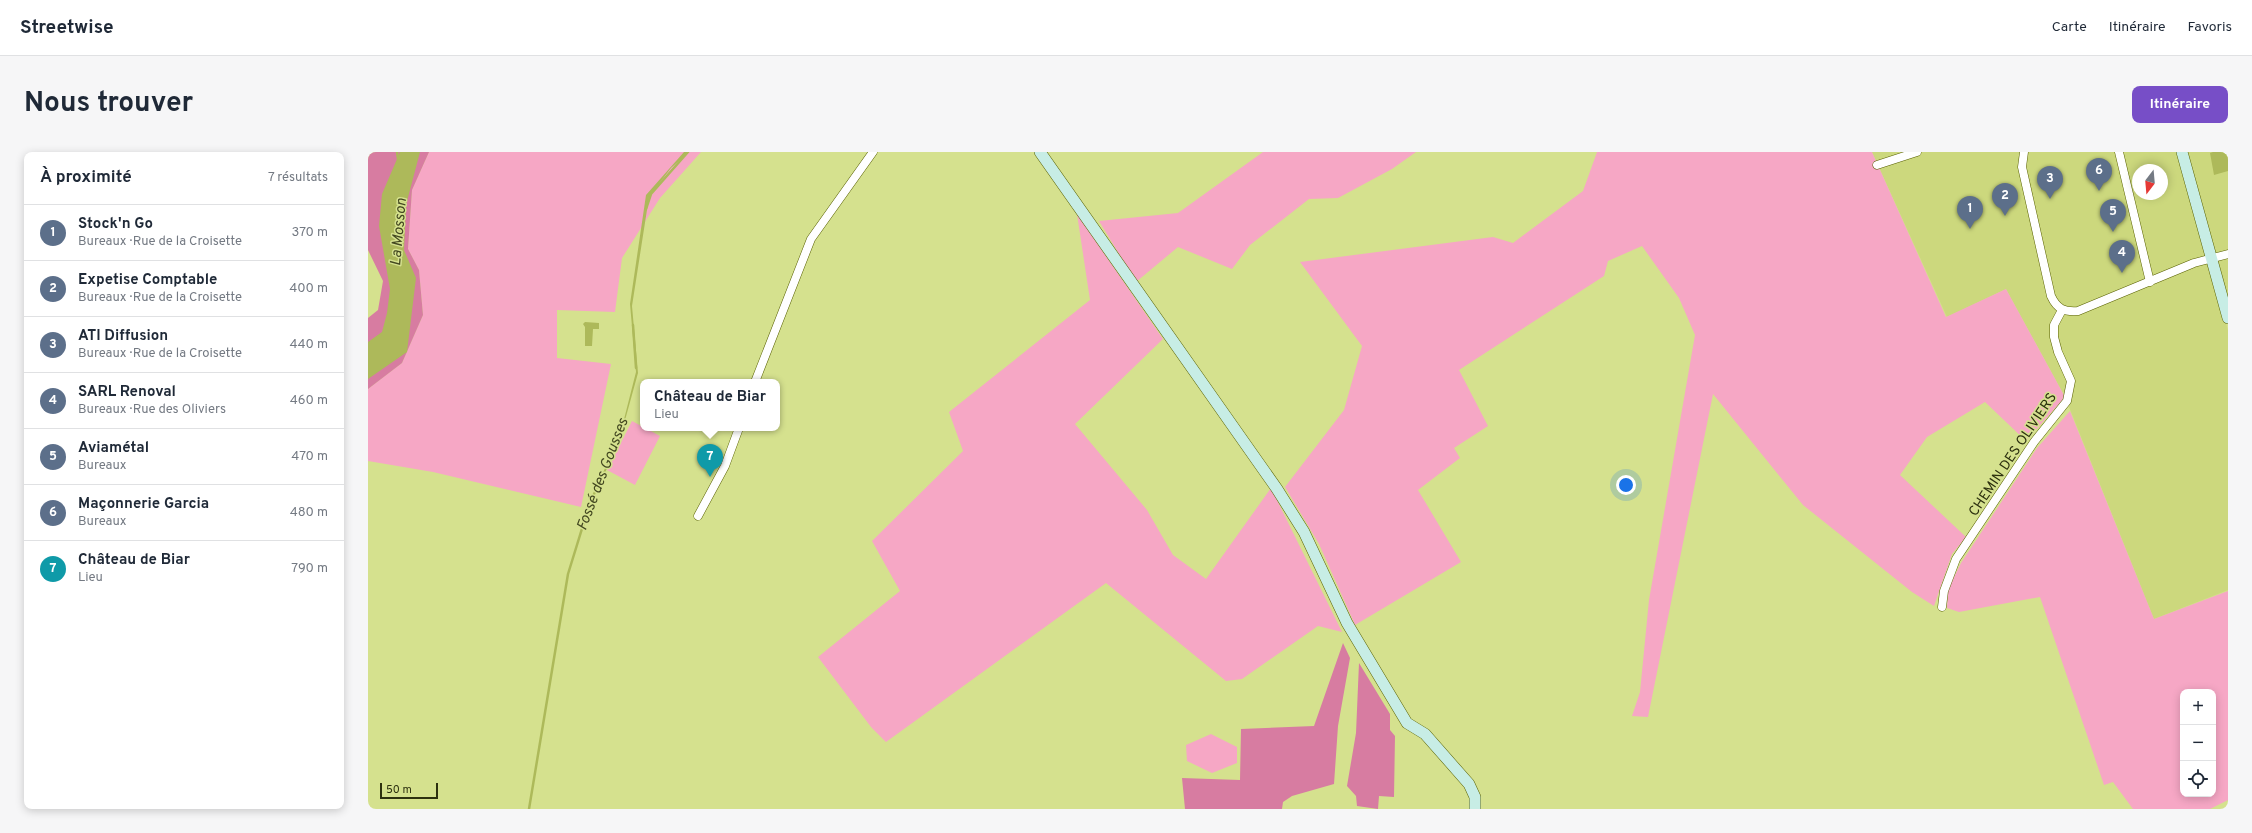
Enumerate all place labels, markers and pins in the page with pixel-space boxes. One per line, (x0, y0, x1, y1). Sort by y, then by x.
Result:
pin: 6 (2086, 158, 2112, 191)
pin: 3 (2037, 166, 2063, 199)
pin: 2 (1992, 183, 2018, 216)
pin: 1 (1957, 196, 1983, 229)
pin: 5 (2100, 199, 2126, 232)
pin: 4 (2109, 240, 2135, 273)
pin: 7 (697, 444, 723, 477)

